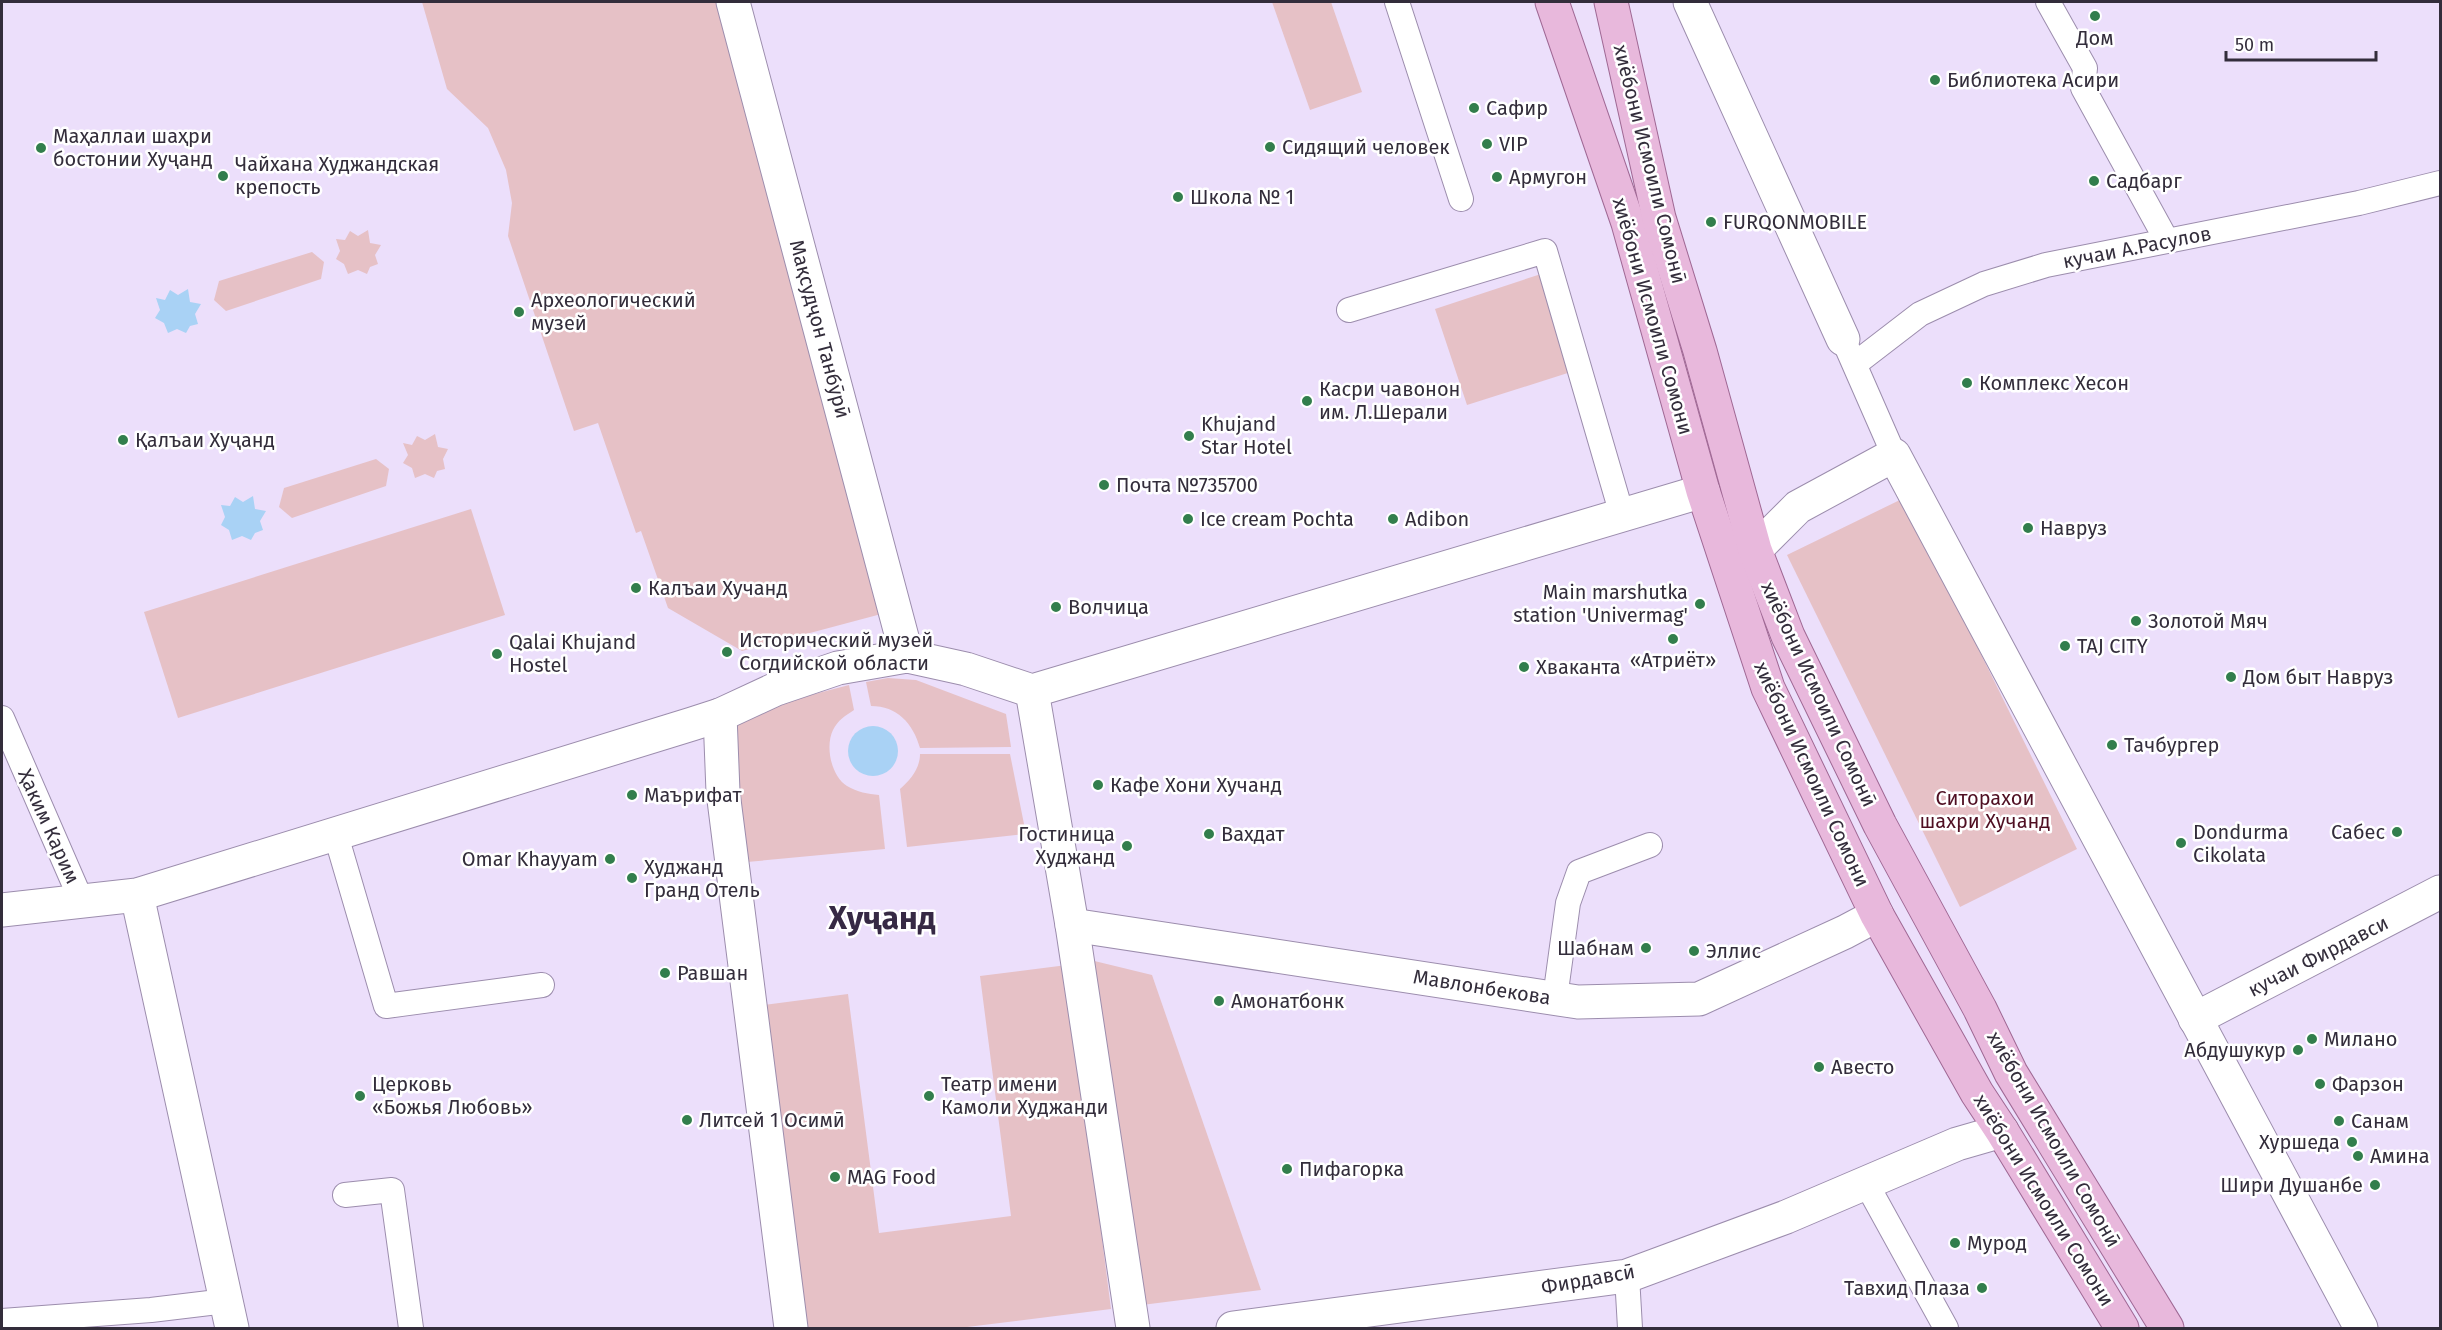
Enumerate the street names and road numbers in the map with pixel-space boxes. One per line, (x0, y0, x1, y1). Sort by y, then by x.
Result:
street label: хиёбони Исмоили Сомонӣ (1609, 42, 1691, 286)
street label: хиёбони Исмоили Сомони (1608, 195, 1698, 437)
street label: кучаи А.Расулов (2061, 221, 2213, 273)
street label: Мақсудҷон Танбӯрӣ (785, 237, 855, 421)
street label: хиёбони Исмоили Сомонӣ (1756, 578, 1882, 810)
street label: хиёбони Исмоили Сомони (1749, 658, 1875, 890)
street label: Ҳаким Карим (13, 765, 85, 887)
street label: кучаи Фирдавси (2244, 910, 2392, 1002)
street label: Мавлонбекова (1412, 964, 1552, 1010)
street label: хиёбони Исмоили Сомонӣ (1982, 1027, 2126, 1251)
street label: хиёбони Исмоили Сомони (1969, 1089, 2119, 1311)
street label: Фирдавсӣ (1539, 1259, 1637, 1299)

